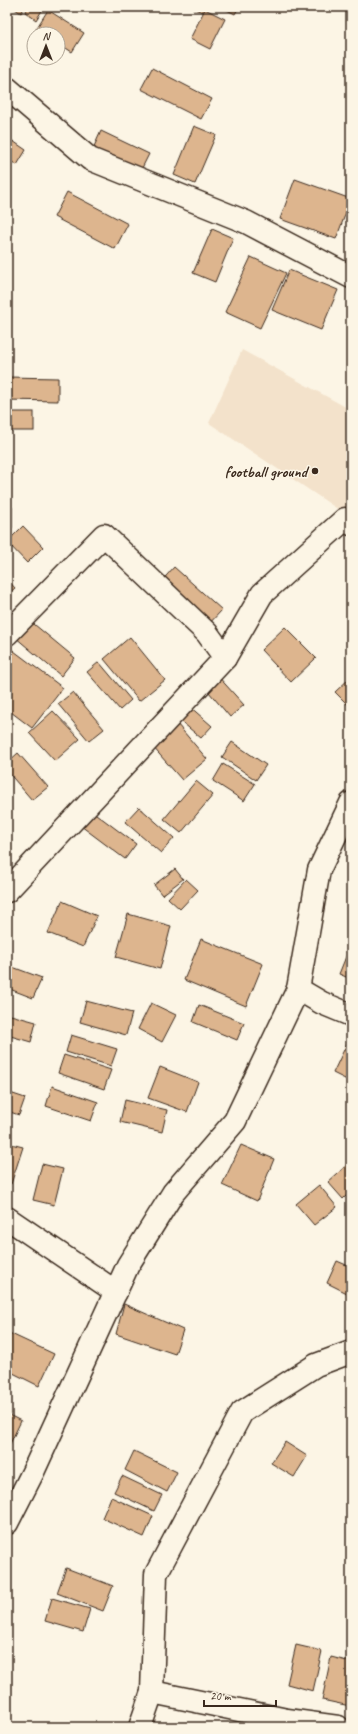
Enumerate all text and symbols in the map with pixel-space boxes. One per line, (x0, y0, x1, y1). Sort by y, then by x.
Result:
north arrow (26, 26, 66, 66)
text: N (43, 29, 52, 43)
place label: football ground (225, 462, 310, 482)
marker: football ground (310, 466, 320, 476)
scale bar (204, 1682, 276, 1708)
text: 20 m (210, 1688, 232, 1704)

